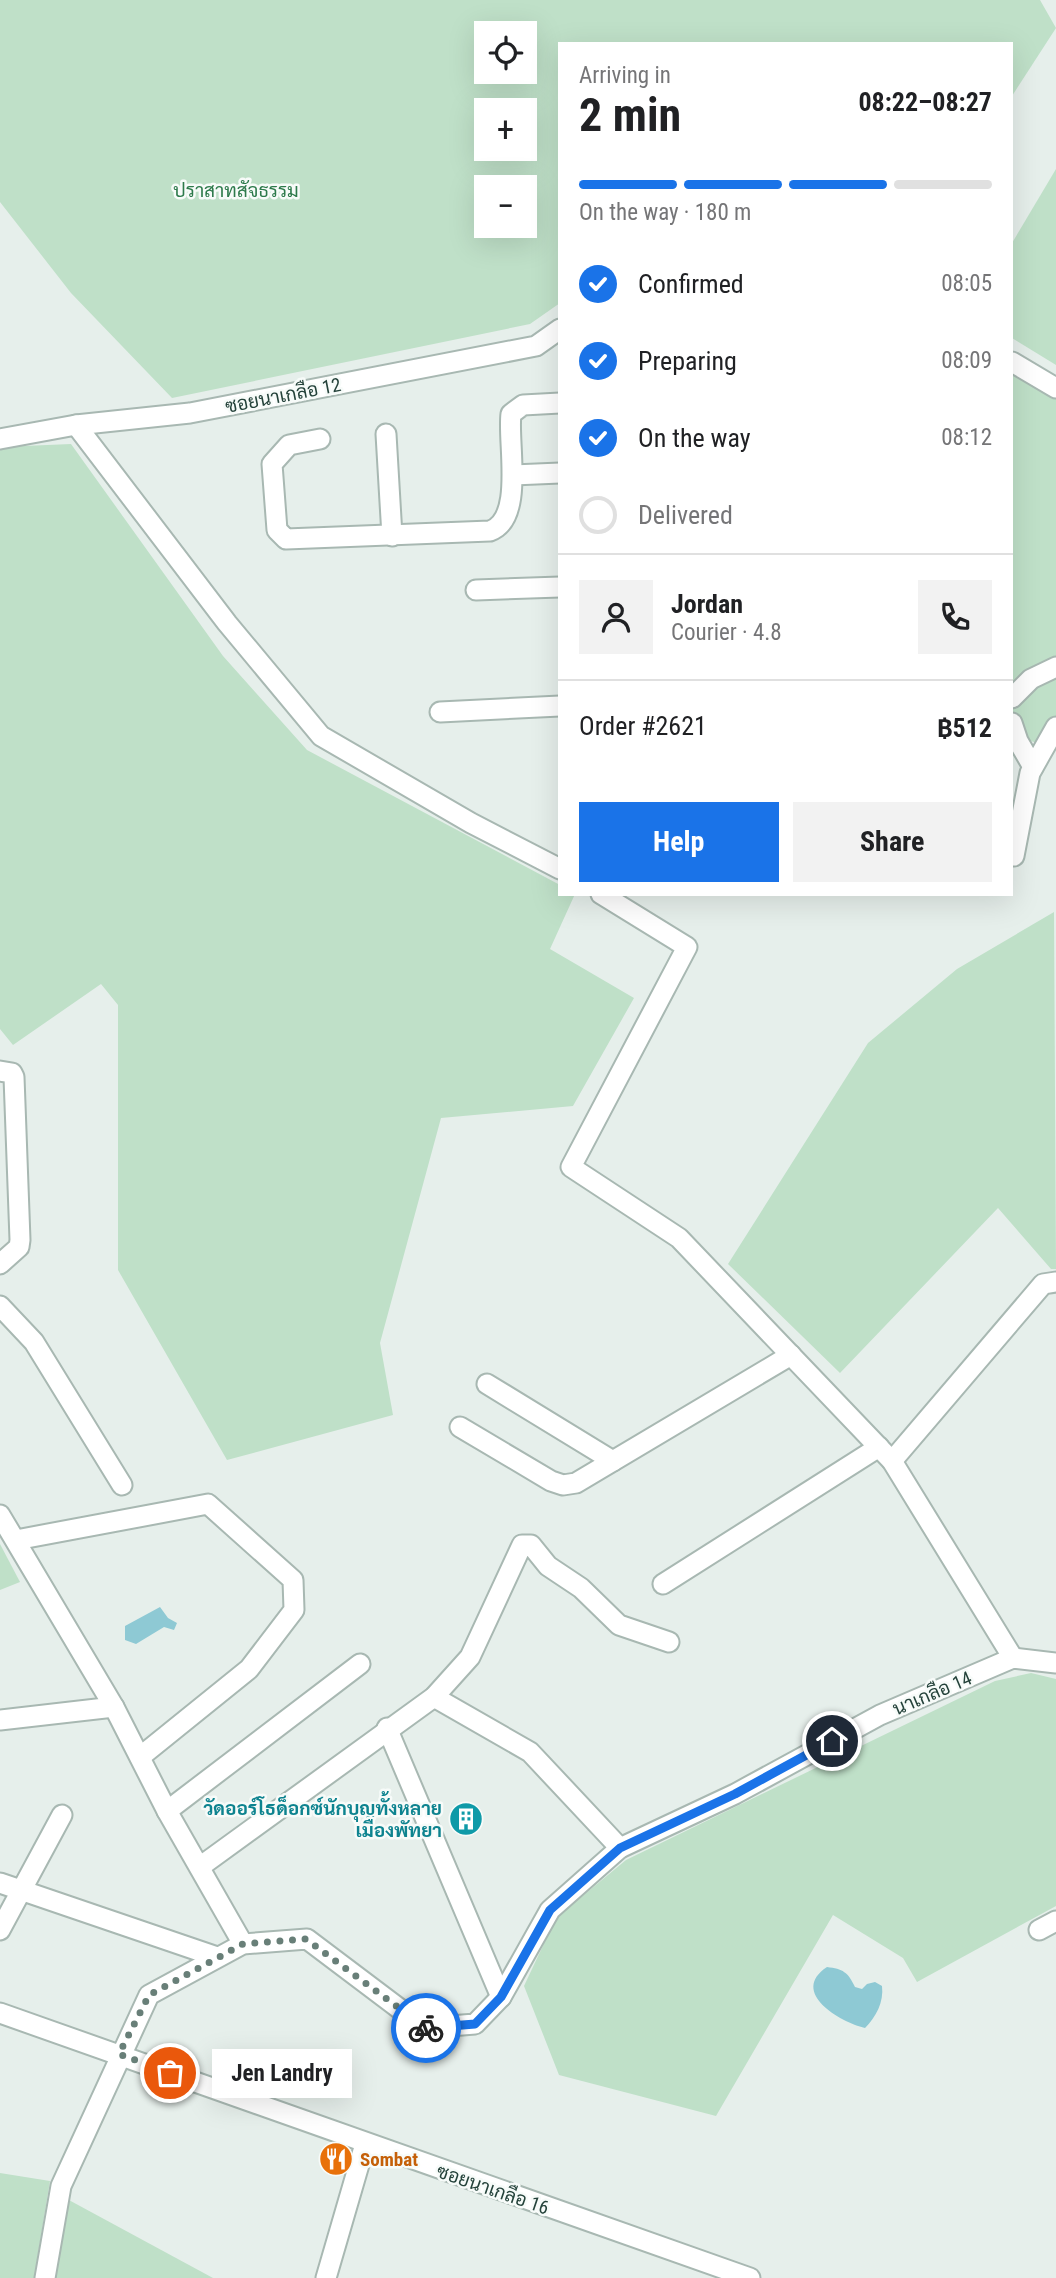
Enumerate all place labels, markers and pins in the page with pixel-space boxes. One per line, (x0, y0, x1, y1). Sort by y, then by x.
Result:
pin (802, 1711, 862, 1771)
place label: วัดออร์โธด็อกซ์นักบุญทั้งหลาย เมืองพัทยา (203, 1791, 442, 1842)
building icon: วัดออร์โธด็อกซ์นักบุญทั้งหลาย เมืองพัทยา (447, 1800, 485, 1838)
pin (140, 2043, 200, 2103)
callout: Jen Landry (212, 2048, 352, 2098)
restaurant icon: Sombat (317, 2140, 355, 2178)
place label: Sombat (360, 2148, 418, 2171)

